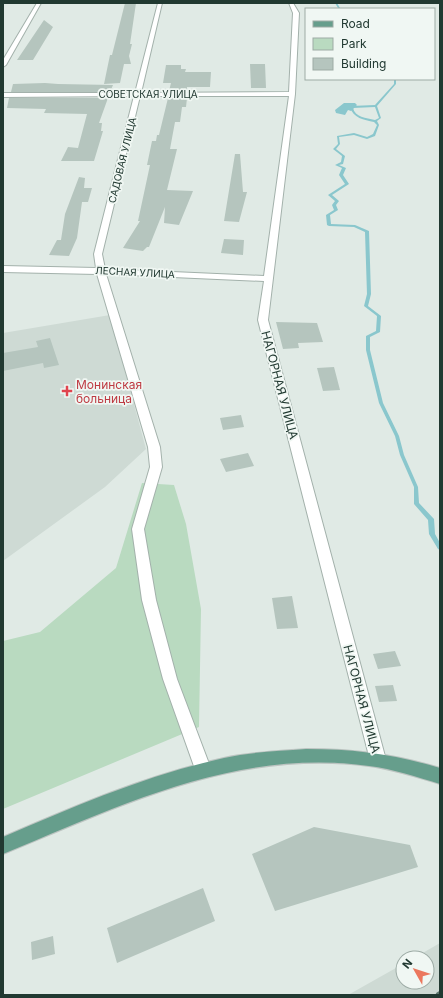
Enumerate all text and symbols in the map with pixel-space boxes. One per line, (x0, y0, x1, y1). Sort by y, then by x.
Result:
legend (305, 8, 435, 80)
text: Road (341, 16, 370, 31)
text: Park (341, 36, 367, 51)
text: Building (341, 56, 386, 71)
street label: СОВЕТСКАЯ УЛИЦА (98, 88, 198, 100)
street label: САДОВАЯ УЛИЦА (106, 116, 138, 204)
street label: ЛЕСНАЯ УЛИЦА (95, 264, 175, 280)
street label: НАГОРНАЯ УЛИЦА (258, 329, 302, 441)
place label: Монинская больница (76, 377, 142, 406)
marker: Монинская больница (61, 385, 73, 397)
street label: НАГОРНАЯ УЛИЦА (340, 643, 384, 755)
north arrow (395, 950, 435, 990)
text: N (399, 956, 415, 971)

